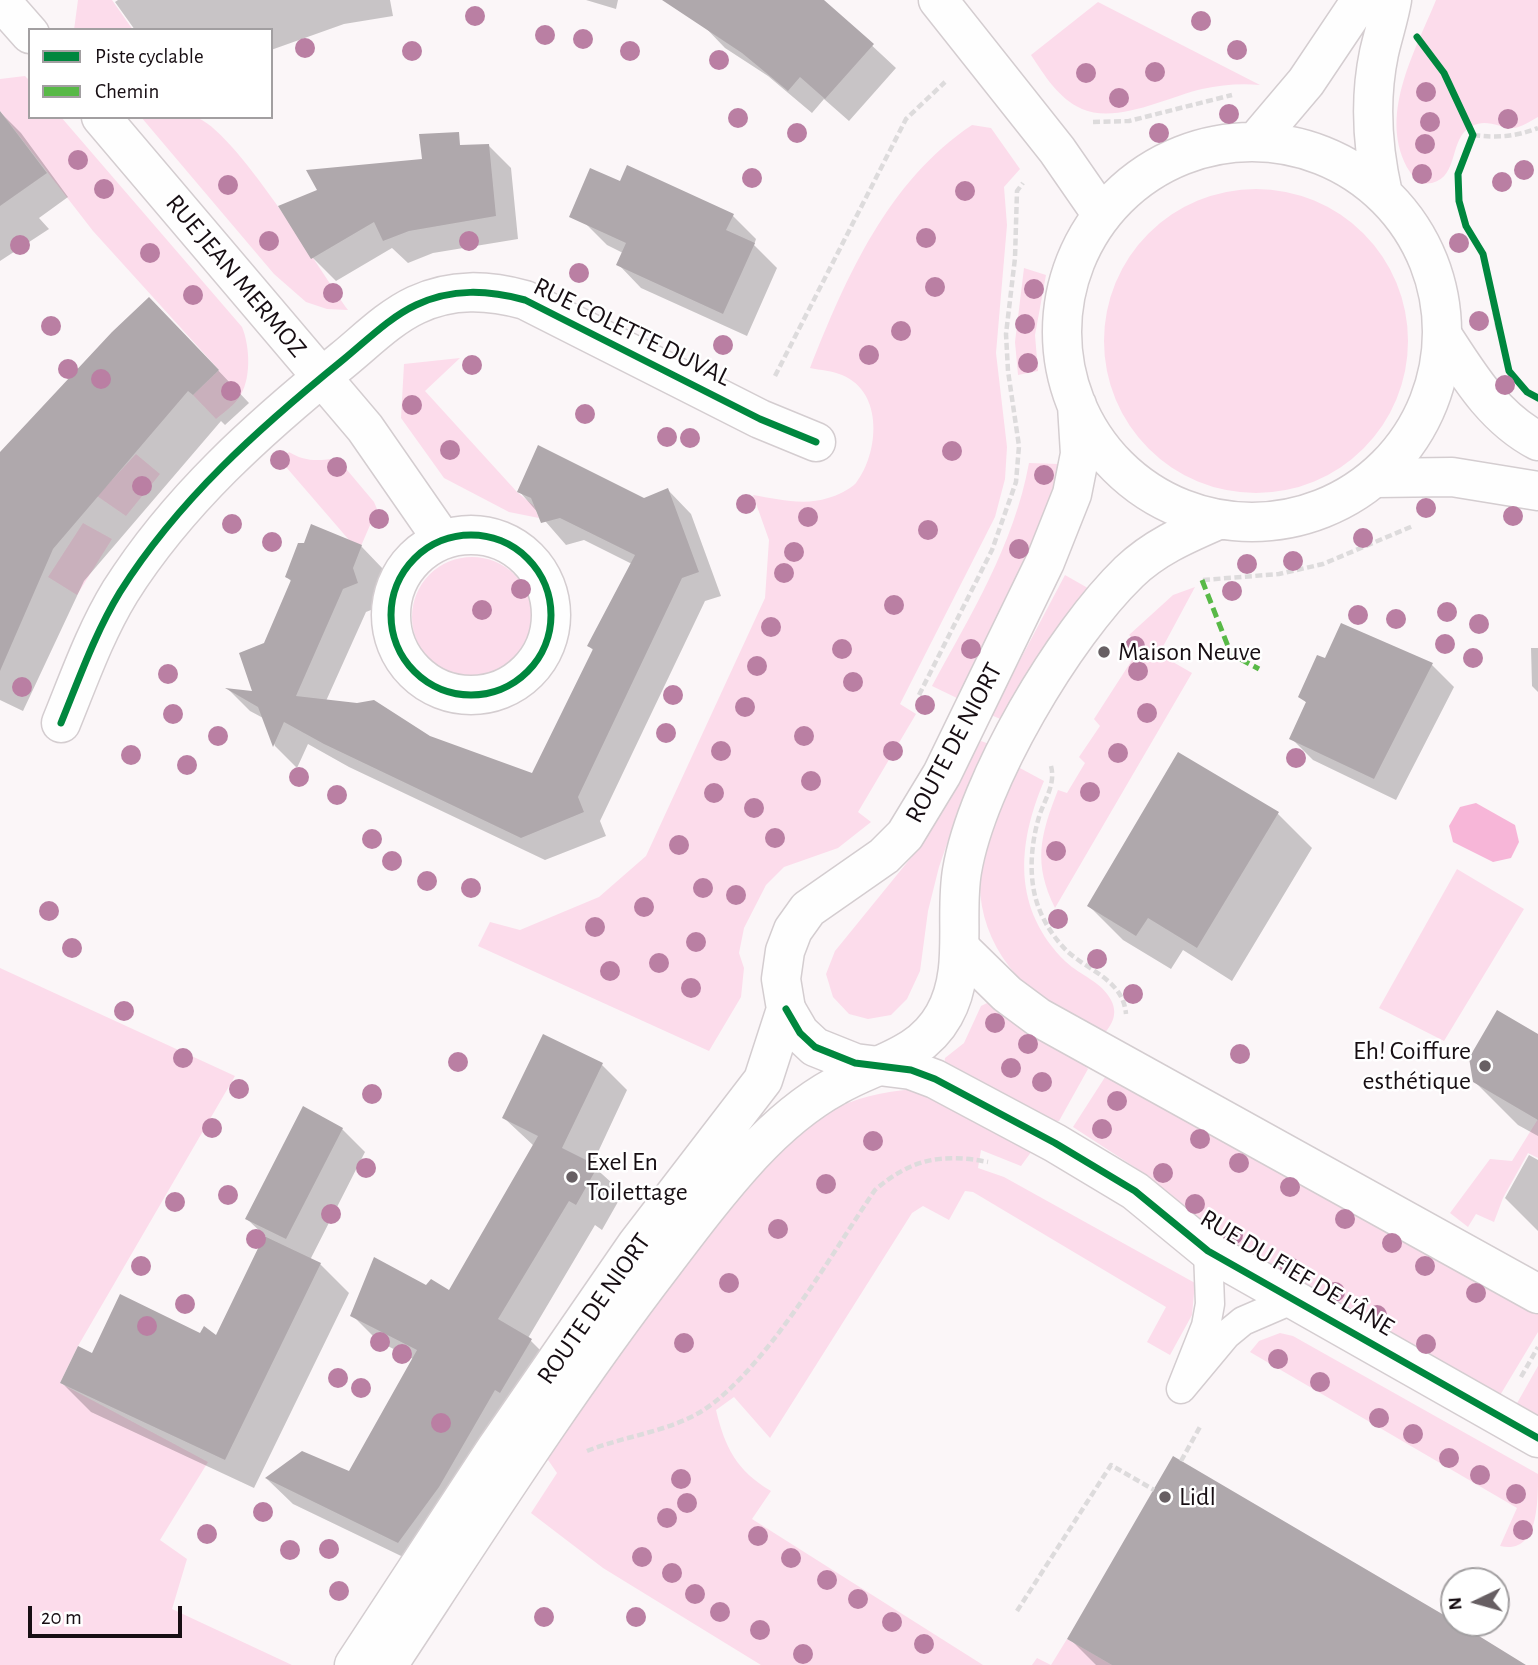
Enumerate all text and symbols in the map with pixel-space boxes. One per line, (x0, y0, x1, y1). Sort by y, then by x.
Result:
legend (28, 28, 273, 119)
text: Piste cyclable (95, 46, 204, 67)
text: Chemin (95, 81, 159, 102)
street label: RUE JEAN MERMOZ (159, 188, 313, 364)
street label: RUE COLETTE DUVAL (528, 271, 736, 393)
place label: Maison Neuve (1118, 636, 1261, 668)
marker: Maison Neuve (1096, 644, 1112, 660)
street label: ROUTE DE NIORT (899, 657, 1009, 829)
place label: Eh! Coiffure esthétique (1353, 1035, 1471, 1096)
marker: Eh! Coiffure esthétique (1477, 1058, 1493, 1074)
place label: Exel En Toilettage (586, 1146, 688, 1208)
marker: Exel En Toilettage (564, 1169, 580, 1185)
street label: RUE DU FIEF DE L'ÂNE (1194, 1203, 1400, 1343)
street label: ROUTE DE NIORT (530, 1228, 658, 1390)
place label: Lidl (1179, 1481, 1216, 1513)
marker: Lidl (1157, 1489, 1173, 1505)
north arrow (1440, 1567, 1510, 1637)
scale bar (32, 1592, 186, 1636)
text: N (1446, 1596, 1466, 1611)
text: 20 m (41, 1607, 82, 1628)

